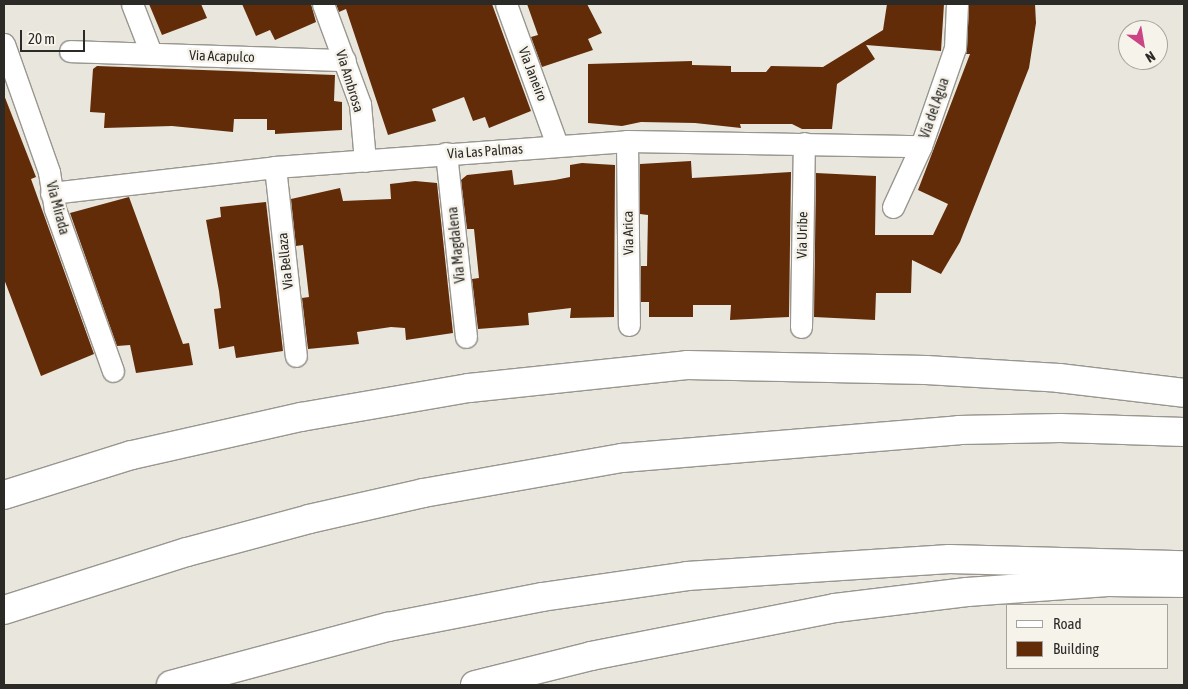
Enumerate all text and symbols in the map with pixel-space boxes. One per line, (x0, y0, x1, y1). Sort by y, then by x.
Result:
scale bar (22, 20, 88, 52)
north arrow (1118, 20, 1168, 70)
text: 20 m (28, 30, 55, 47)
street label: Via Janeiro (515, 45, 551, 103)
street label: Via Acapulco (189, 46, 255, 66)
street label: Via Ambrosa (333, 48, 367, 114)
text: N (1143, 48, 1158, 66)
street label: Via del Agua (916, 75, 952, 141)
street label: Via Las Palmas (447, 140, 523, 162)
street label: Via Mirada (43, 179, 73, 237)
street label: Via Magdalena (444, 206, 468, 284)
street label: Via Arica (619, 211, 637, 255)
street label: Via Uribe (793, 211, 811, 259)
street label: Via Bellaza (274, 232, 296, 290)
legend (1006, 604, 1168, 669)
text: Road (1053, 615, 1082, 632)
text: Building (1053, 640, 1099, 657)

